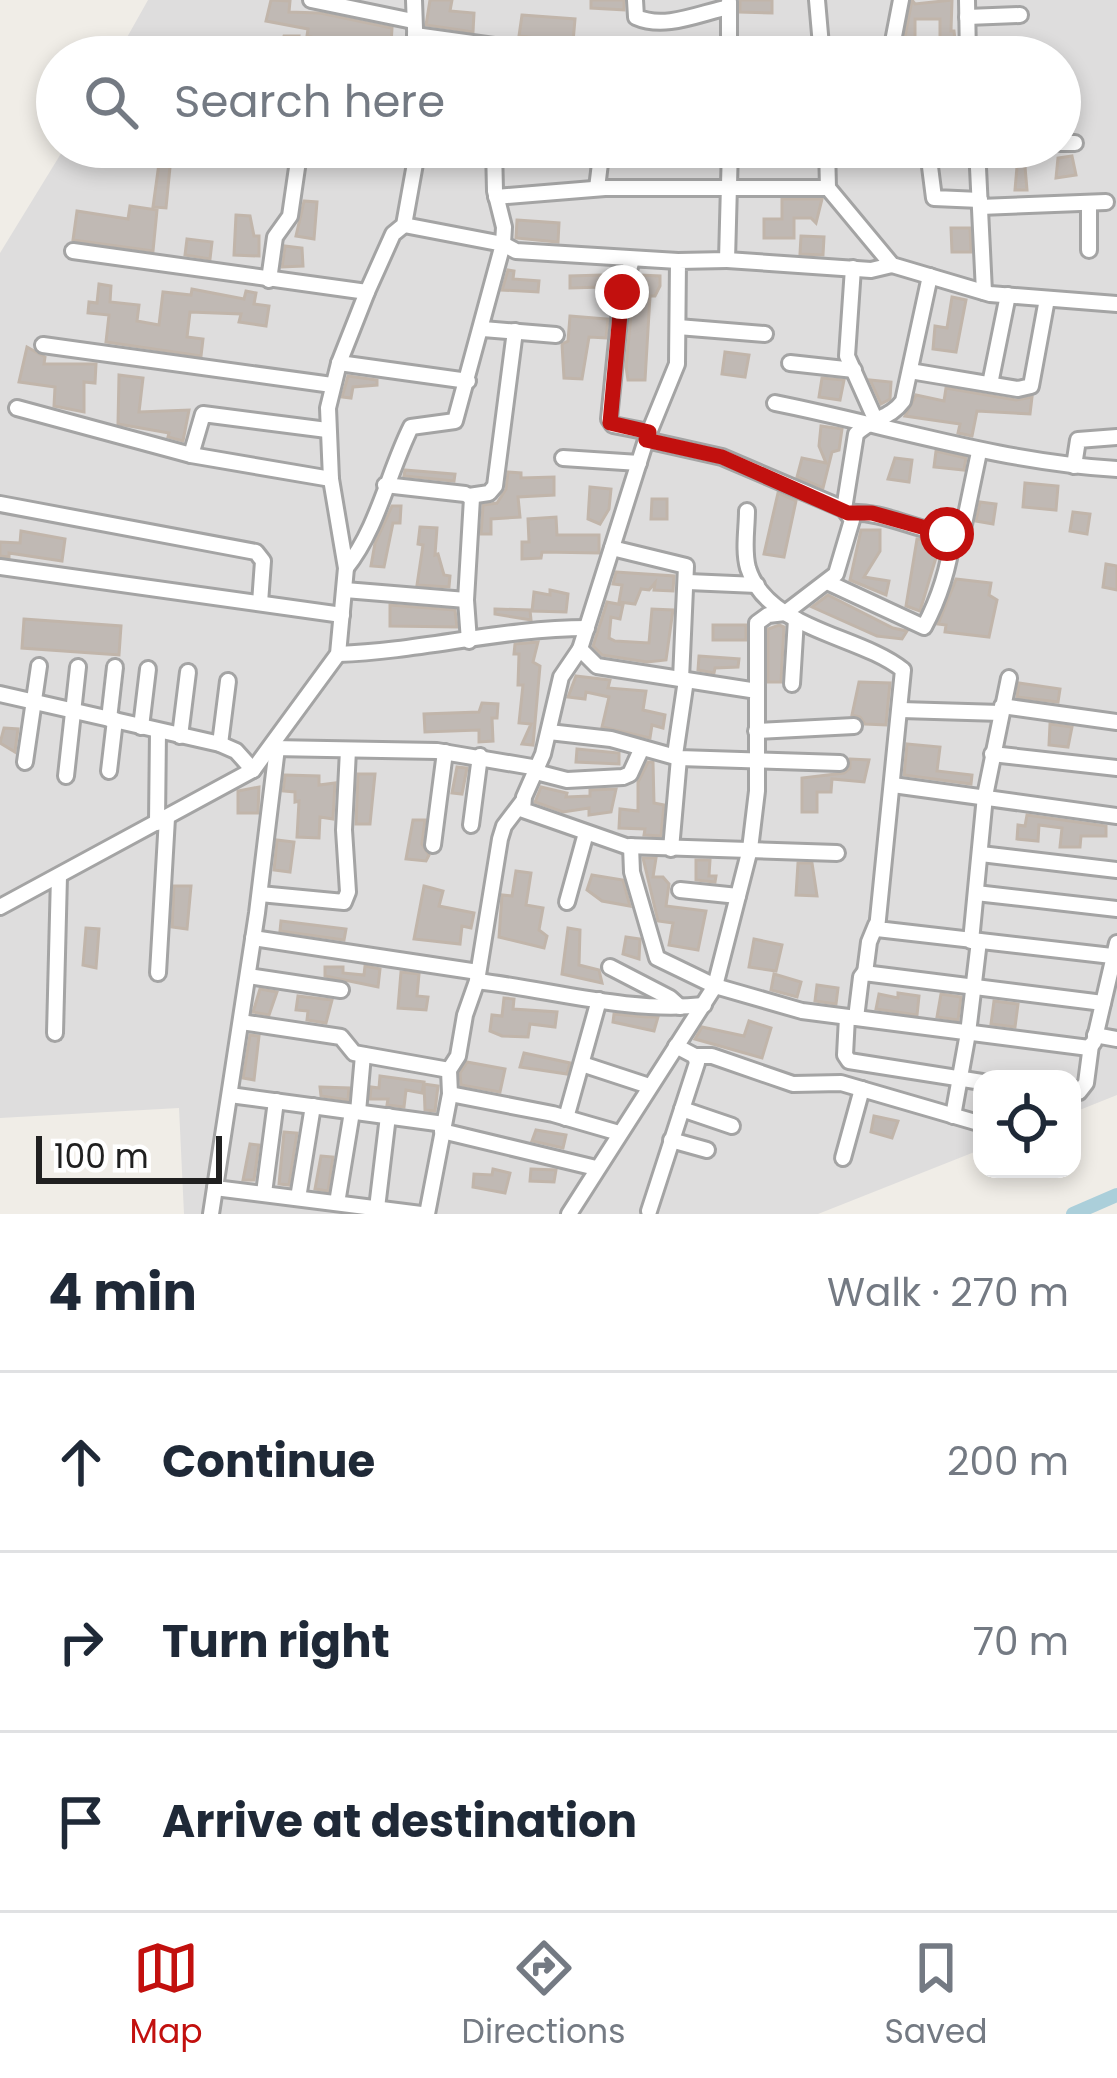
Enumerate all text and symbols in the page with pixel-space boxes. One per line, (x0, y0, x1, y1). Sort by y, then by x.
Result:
search box (36, 36, 1081, 168)
icon: search (78, 69, 144, 135)
text: Search here (174, 70, 445, 133)
route end (595, 265, 649, 319)
route start (920, 507, 974, 561)
map controls (973, 1070, 1081, 1178)
button: locate (973, 1070, 1081, 1178)
scale bar (36, 1130, 222, 1183)
text: 100 m (54, 1133, 149, 1180)
text: 4 min (48, 1256, 197, 1328)
text: Walk · 270 m (827, 1265, 1069, 1320)
icon: ahead (48, 1429, 114, 1495)
text: Continue (162, 1430, 375, 1493)
text: 200 m (947, 1434, 1069, 1489)
icon: right (48, 1609, 114, 1675)
text: Turn right (162, 1610, 390, 1673)
text: 70 m (973, 1614, 1069, 1669)
icon: arrive (48, 1789, 114, 1855)
text: Arrive at destination (162, 1790, 637, 1853)
tab: Map (130, 1935, 203, 2057)
tab: Directions (462, 1935, 625, 2057)
tab: Saved (885, 1935, 987, 2057)

